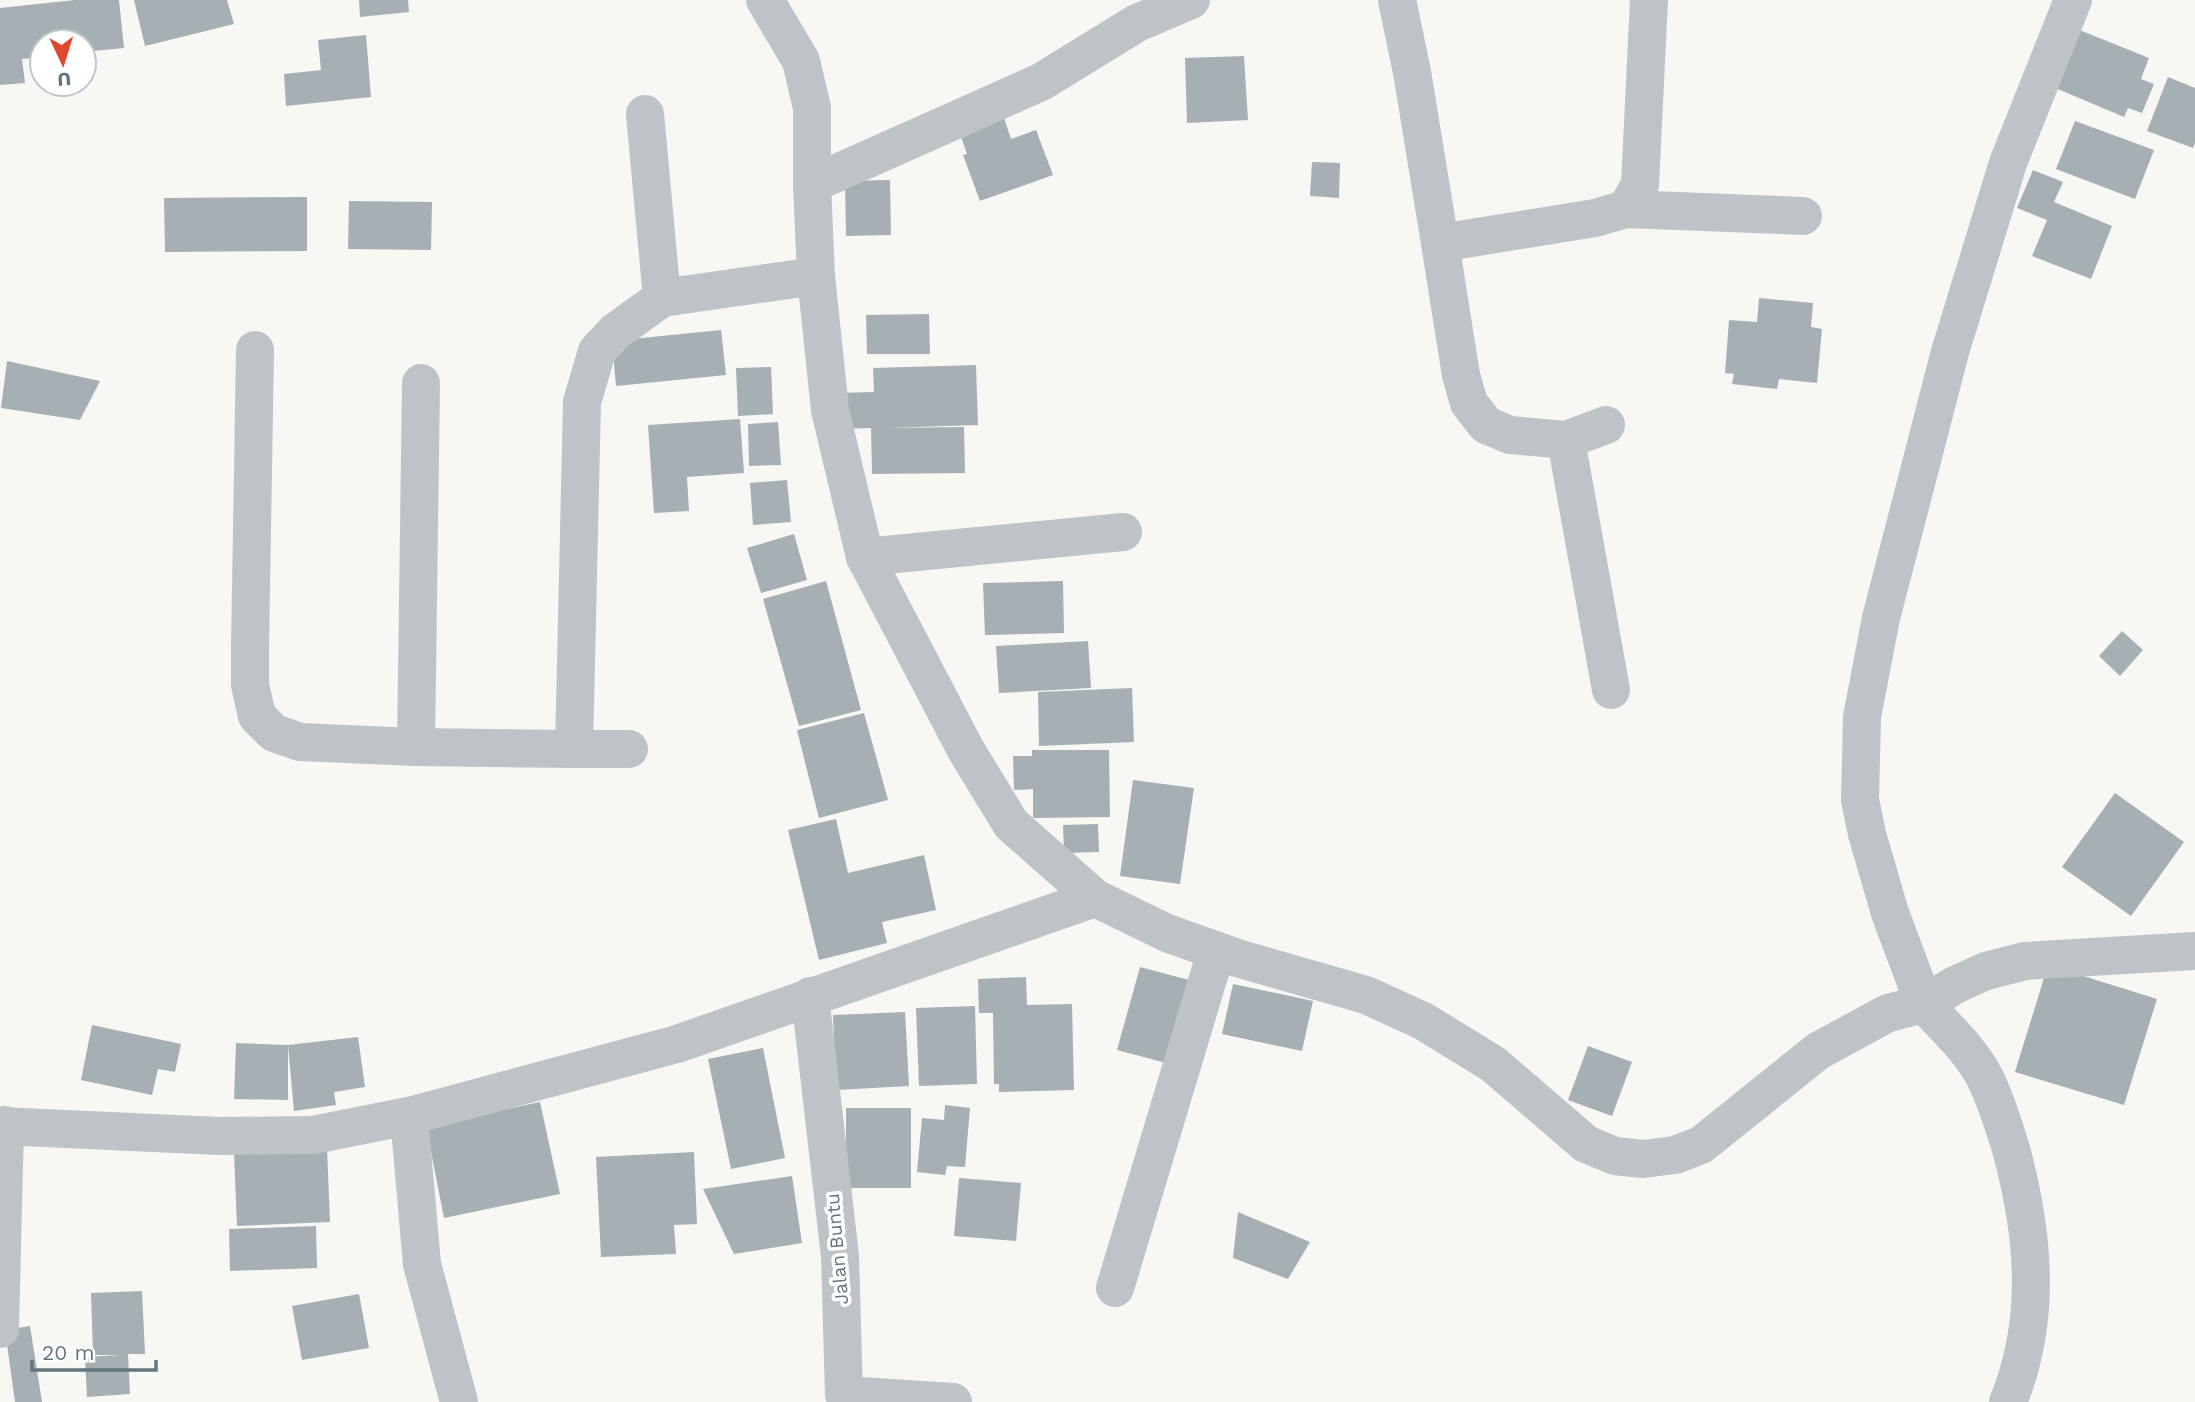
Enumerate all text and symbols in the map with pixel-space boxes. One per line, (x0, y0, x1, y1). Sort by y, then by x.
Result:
north arrow (28, 28, 98, 98)
text: U (57, 68, 72, 91)
street label: Jalan Buntu (821, 1192, 853, 1306)
scale bar (32, 1328, 156, 1372)
text: 20 m (42, 1340, 94, 1365)

